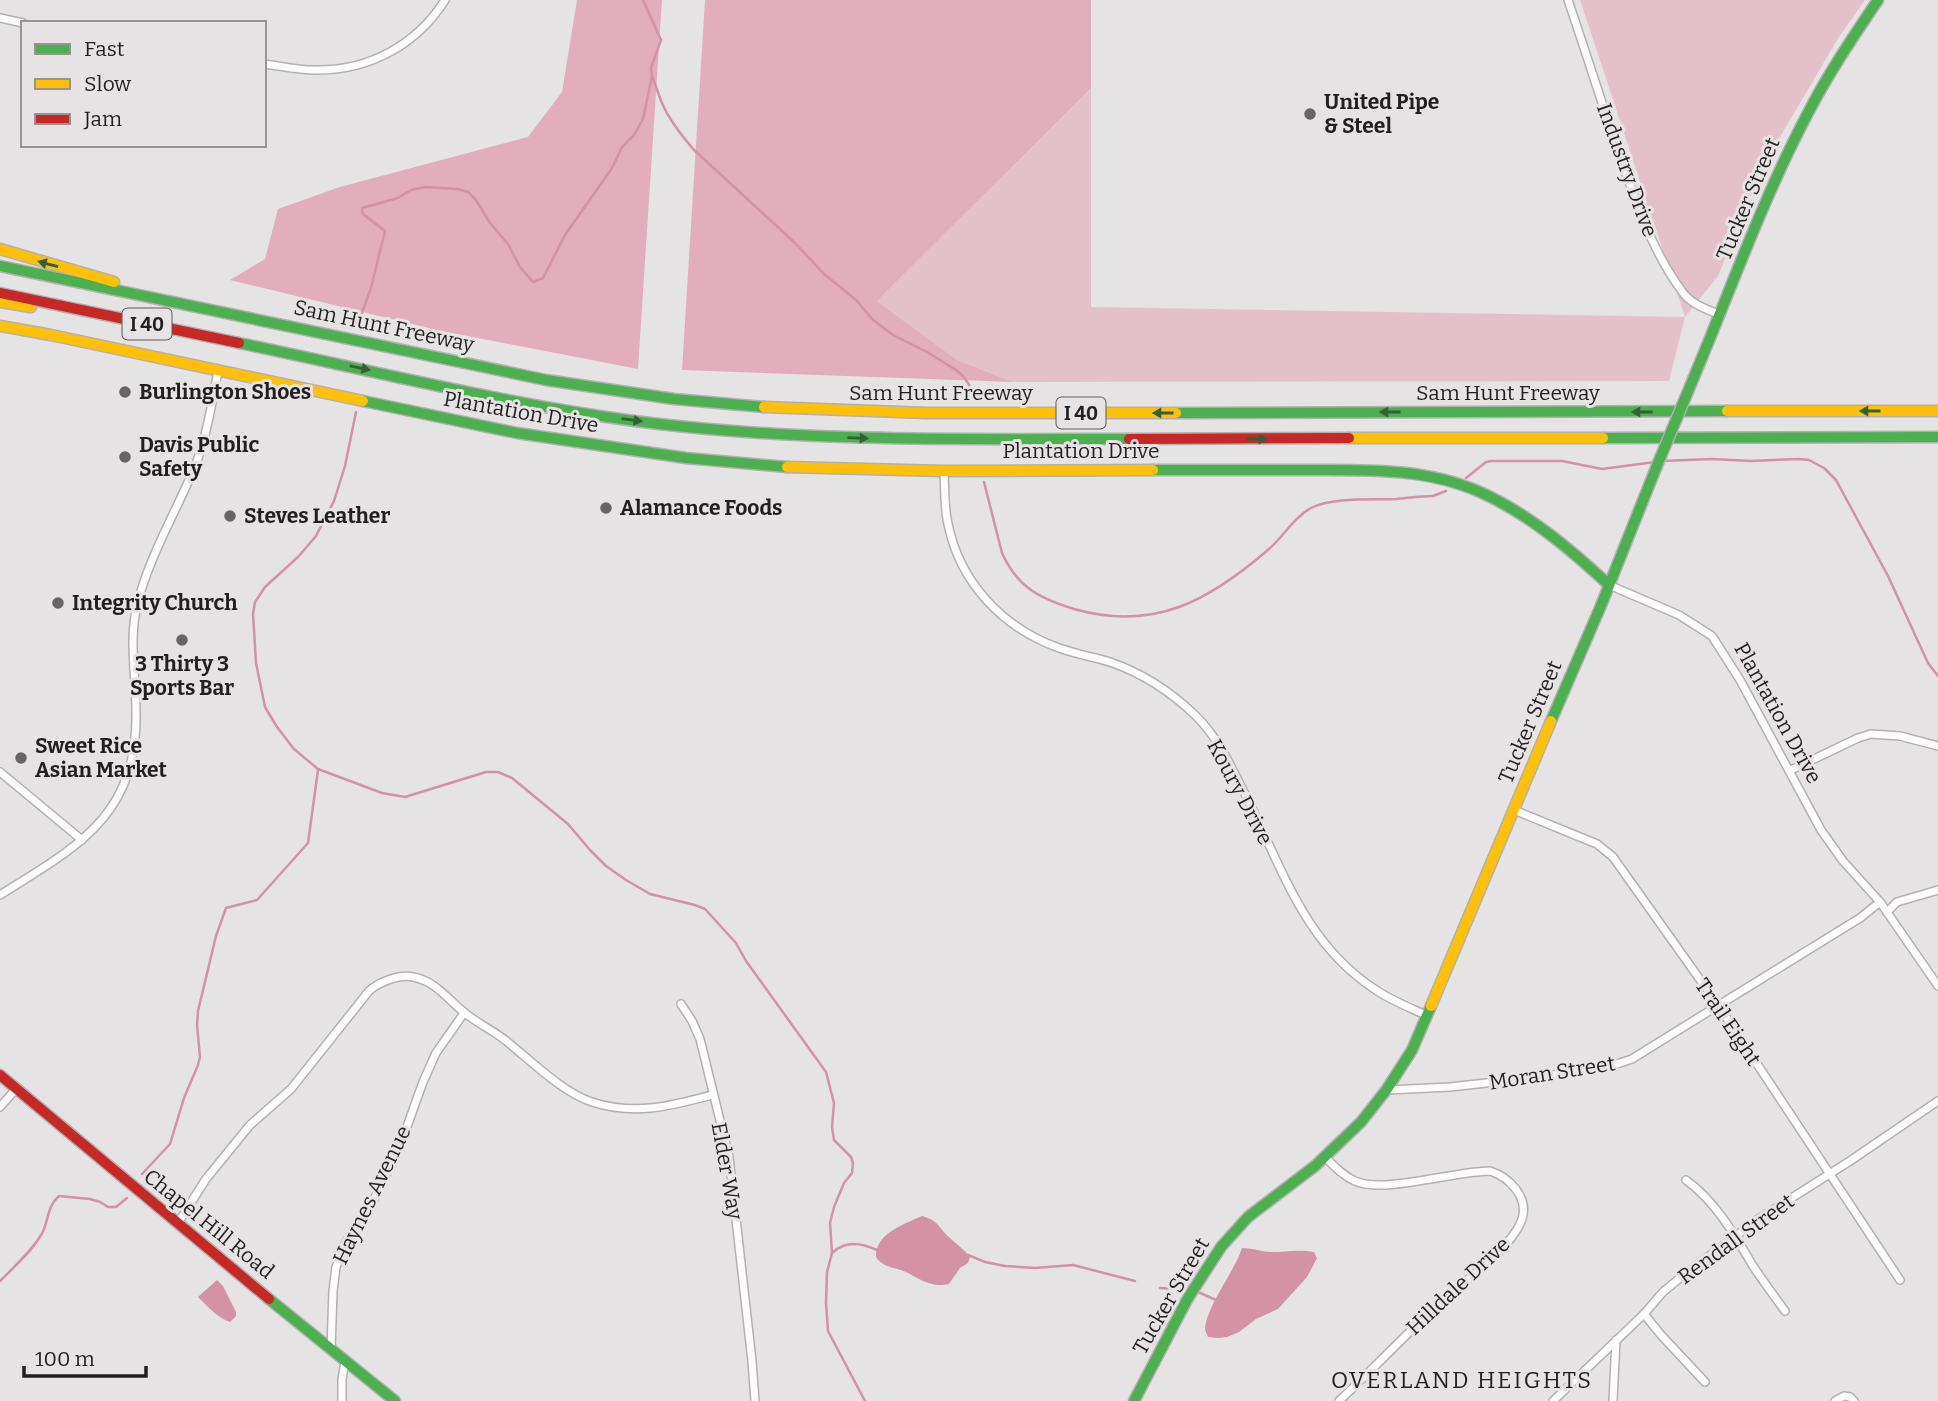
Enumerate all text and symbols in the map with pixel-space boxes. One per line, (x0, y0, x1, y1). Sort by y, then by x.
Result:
legend (21, 21, 266, 147)
text: Fast (84, 36, 125, 62)
text: Slow (84, 71, 131, 97)
place label: United Pipe & Steel (1324, 89, 1439, 139)
street label: Industry Drive (1591, 100, 1663, 240)
text: Jam (83, 106, 122, 132)
marker: United Pipe & Steel (1302, 106, 1318, 122)
street label: Tucker Street (1710, 133, 1786, 264)
one-way arrow (37, 258, 59, 269)
street label: Sam Hunt Freeway (291, 294, 477, 358)
road number: I 40 (122, 308, 172, 340)
one-way arrow (349, 363, 371, 374)
place label: Burlington Shoes (139, 379, 311, 405)
street label: Sam Hunt Freeway (849, 380, 1034, 406)
street label: Sam Hunt Freeway (1416, 380, 1601, 406)
marker: Burlington Shoes (117, 384, 133, 400)
street label: Plantation Drive (442, 386, 600, 438)
road number: I 40 (1056, 398, 1106, 428)
one-way arrow (1859, 405, 1881, 417)
one-way arrow (1379, 406, 1401, 418)
one-way arrow (1631, 406, 1653, 418)
one-way arrow (1152, 407, 1174, 419)
one-way arrow (621, 415, 643, 426)
place label: Davis Public Safety (139, 432, 259, 482)
one-way arrow (848, 432, 870, 443)
one-way arrow (1247, 433, 1269, 445)
street label: Plantation Drive (1003, 438, 1159, 464)
marker: Davis Public Safety (117, 449, 133, 465)
place label: Alamance Foods (620, 495, 782, 521)
marker: Alamance Foods (598, 500, 614, 516)
place label: Steves Leather (244, 503, 390, 529)
marker: Steves Leather (222, 508, 238, 524)
place label: Integrity Church (72, 590, 238, 616)
marker: Integrity Church (50, 595, 66, 611)
marker: 3 Thirty 3 Sports Bar (174, 632, 190, 648)
street label: Plantation Drive (1729, 638, 1827, 788)
place label: 3 Thirty 3 Sports Bar (130, 651, 234, 701)
street label: Tucker Street (1492, 656, 1568, 787)
place label: Sweet Rice Asian Market (35, 733, 168, 783)
street label: Koury Drive (1201, 735, 1279, 849)
marker: Sweet Rice Asian Market (13, 750, 29, 766)
street label: Trail Eight (1689, 973, 1767, 1071)
street label: Moran Street (1487, 1050, 1617, 1096)
street label: Elder Way (706, 1120, 748, 1222)
street label: Haynes Avenue (327, 1121, 417, 1269)
street label: Chapel Hill Road (138, 1163, 280, 1285)
street label: Rendall Street (1673, 1188, 1800, 1290)
street label: Hilldale Drive (1401, 1231, 1515, 1341)
street label: Tucker Street (1127, 1233, 1215, 1359)
scale bar (24, 1334, 147, 1378)
text: 100 m (35, 1346, 95, 1372)
district label: OVERLAND HEIGHTS (1331, 1366, 1593, 1394)

